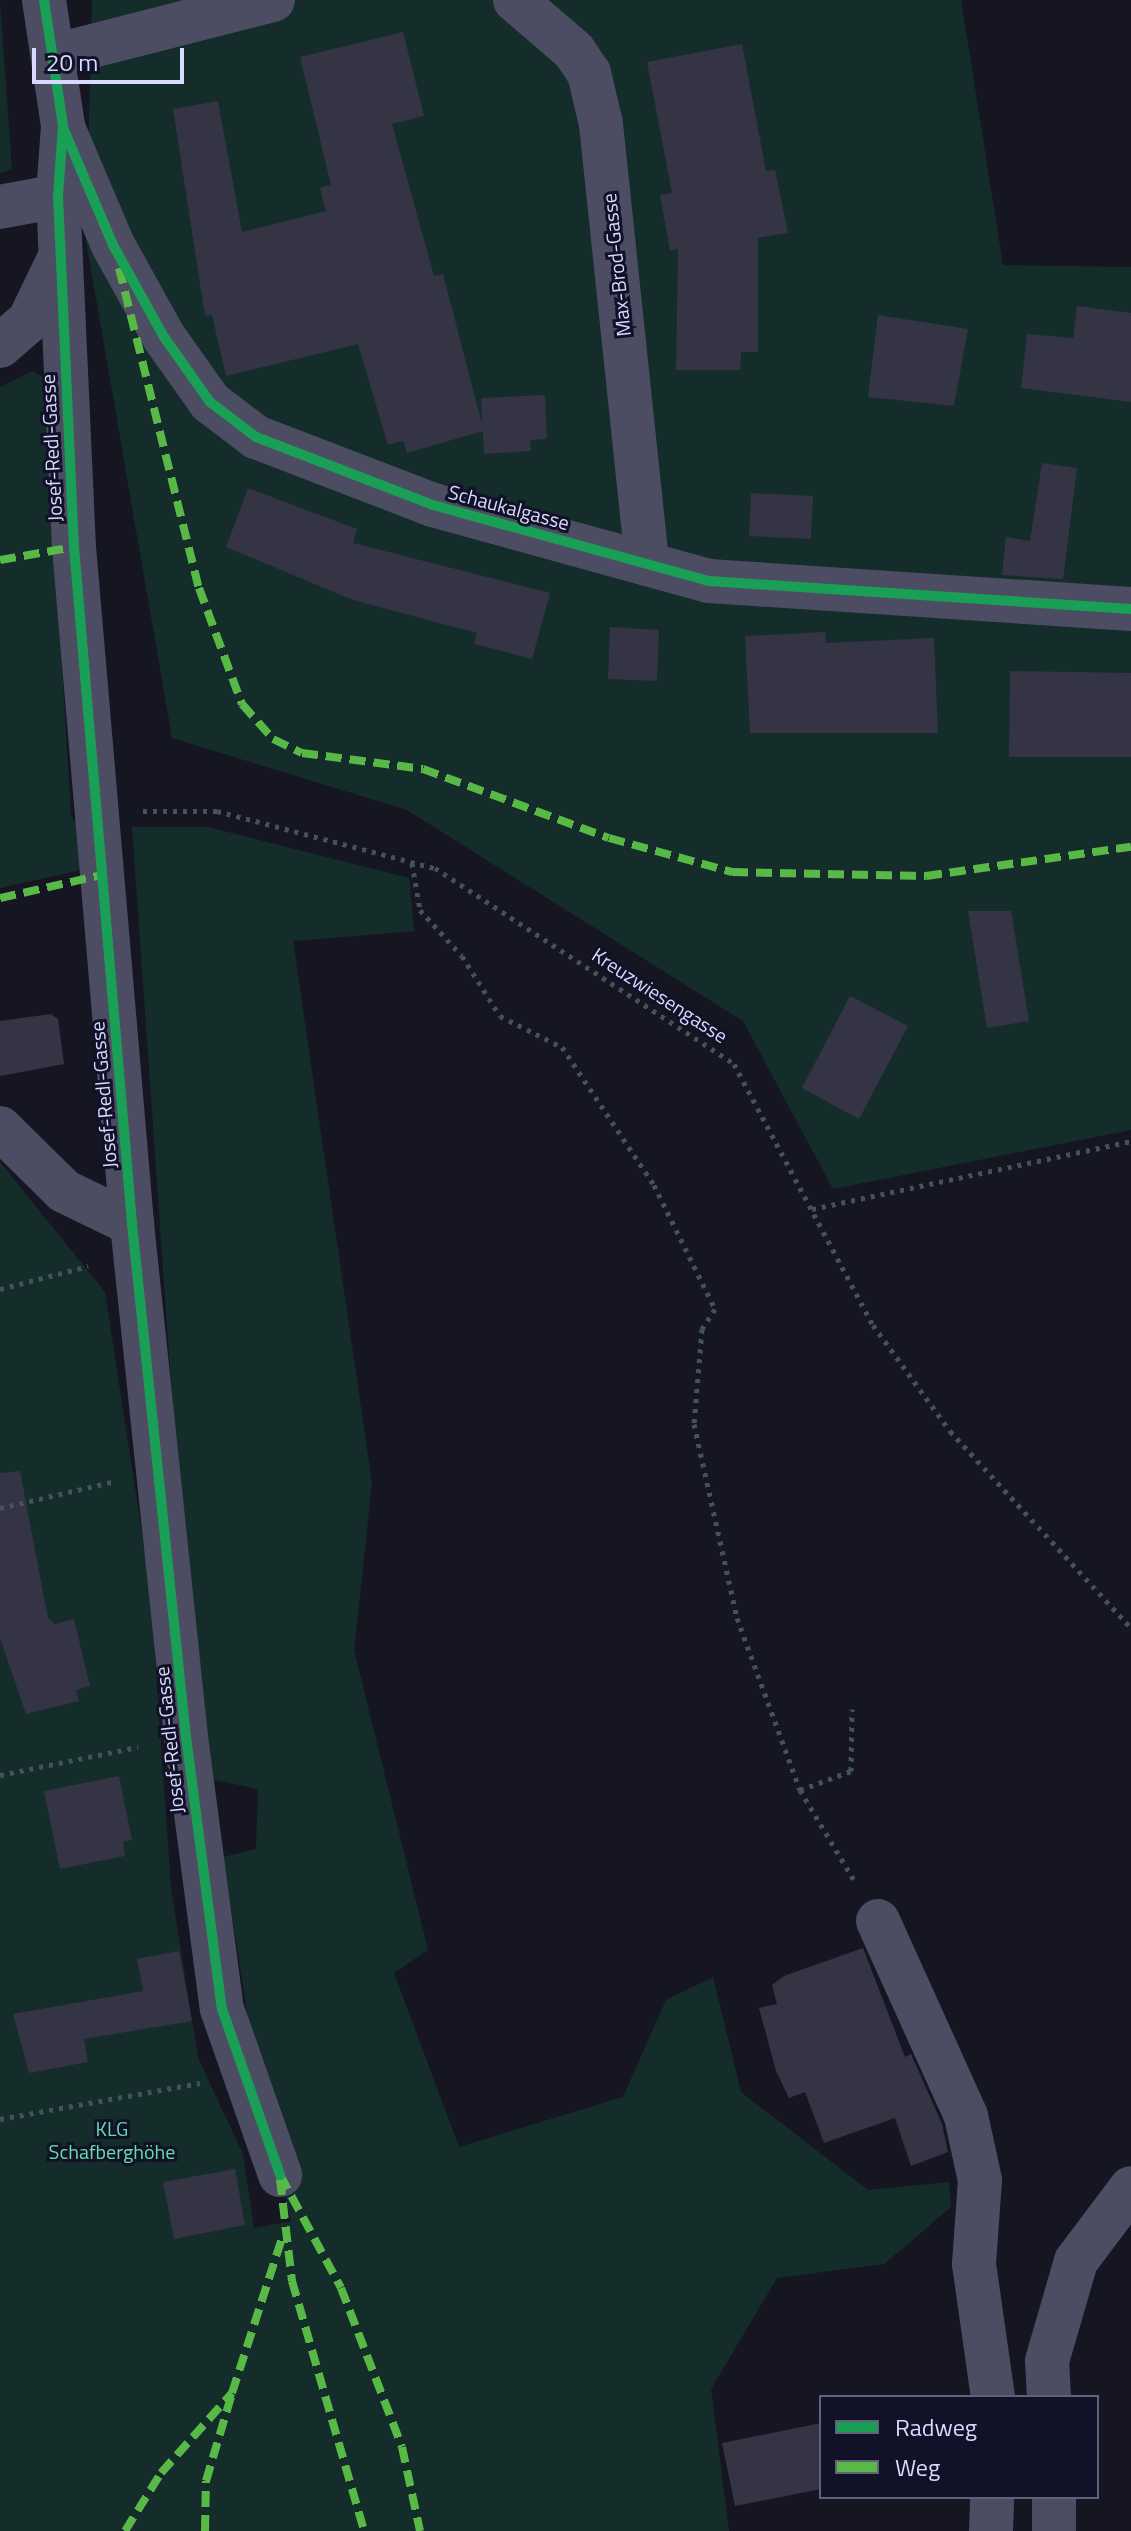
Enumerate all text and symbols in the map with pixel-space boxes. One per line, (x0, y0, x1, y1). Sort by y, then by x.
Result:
scale bar (36, 32, 188, 82)
text: 20 m (46, 44, 98, 80)
street label: Max-Brod-Gasse (597, 192, 635, 338)
street label: Josef-Redl-Gasse (35, 374, 67, 522)
street label: Schaukalgasse (446, 479, 572, 535)
street label: Kreuzwiesengasse (588, 942, 732, 1048)
street label: Josef-Redl-Gasse (85, 1021, 121, 1169)
street label: Josef-Redl-Gasse (149, 1665, 189, 1815)
park label: KLG Schafberghöhe (49, 2116, 175, 2163)
legend (819, 2395, 1099, 2499)
text: Radweg (895, 2409, 977, 2445)
text: Weg (895, 2449, 940, 2485)

